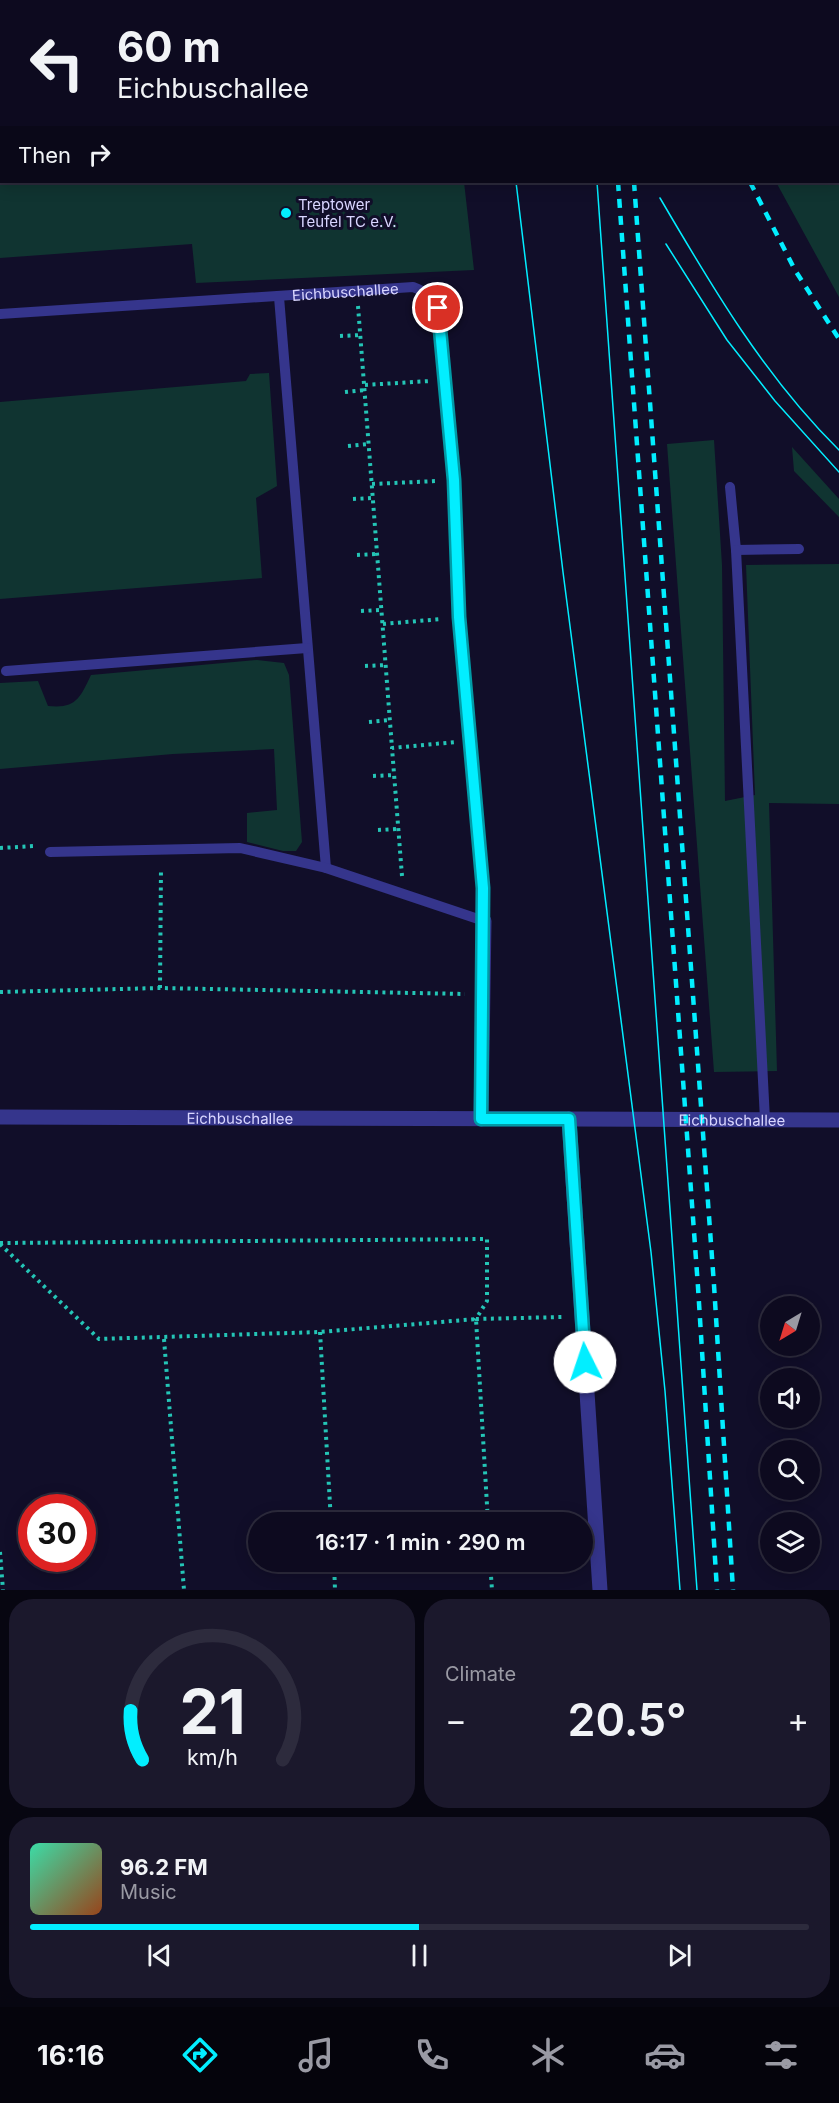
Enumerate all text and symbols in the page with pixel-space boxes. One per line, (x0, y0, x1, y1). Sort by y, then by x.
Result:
text: 60 m (117, 21, 221, 72)
icon: left (18, 24, 96, 102)
text: Eichbuschallee (117, 72, 309, 105)
icon: right (83, 138, 116, 171)
text: Then (18, 142, 71, 168)
place label: Treptower Teufel TC e.V. (298, 195, 397, 231)
marker: Treptower Teufel TC e.V. (279, 206, 293, 220)
street label: Eichbuschallee (291, 278, 399, 304)
pin (412, 282, 463, 333)
icon: arrive (421, 291, 454, 324)
street label: Eichbuschallee (187, 1108, 293, 1128)
street label: Eichbuschallee (679, 1110, 785, 1129)
north arrow (760, 1296, 820, 1356)
map controls (760, 1296, 820, 1572)
position arrow (553, 1330, 617, 1394)
button: sound (760, 1368, 820, 1428)
button: search (760, 1440, 820, 1500)
speed limit sign: 30 (18, 1494, 96, 1572)
button: layers (760, 1512, 820, 1572)
text: 16:17 · 1 min · 290 m (315, 1529, 526, 1555)
text: Climate (445, 1662, 516, 1686)
text: 21 (179, 1674, 245, 1749)
text: 20.5° (567, 1692, 687, 1747)
text: − (445, 1700, 467, 1740)
text: + (787, 1700, 809, 1740)
text: km/h (187, 1745, 237, 1771)
text: 96.2 FM (120, 1854, 208, 1880)
text: Music (120, 1880, 177, 1904)
icon: previous (143, 1939, 176, 1972)
icon: pause (403, 1939, 436, 1972)
icon: next (663, 1939, 696, 1972)
icon: directions (179, 2034, 221, 2076)
icon: music (295, 2034, 337, 2076)
icon: phone (411, 2034, 453, 2076)
icon: climate (527, 2034, 569, 2076)
icon: car (644, 2034, 686, 2076)
icon: filters (760, 2034, 802, 2076)
text: 16:16 (37, 2039, 104, 2072)

